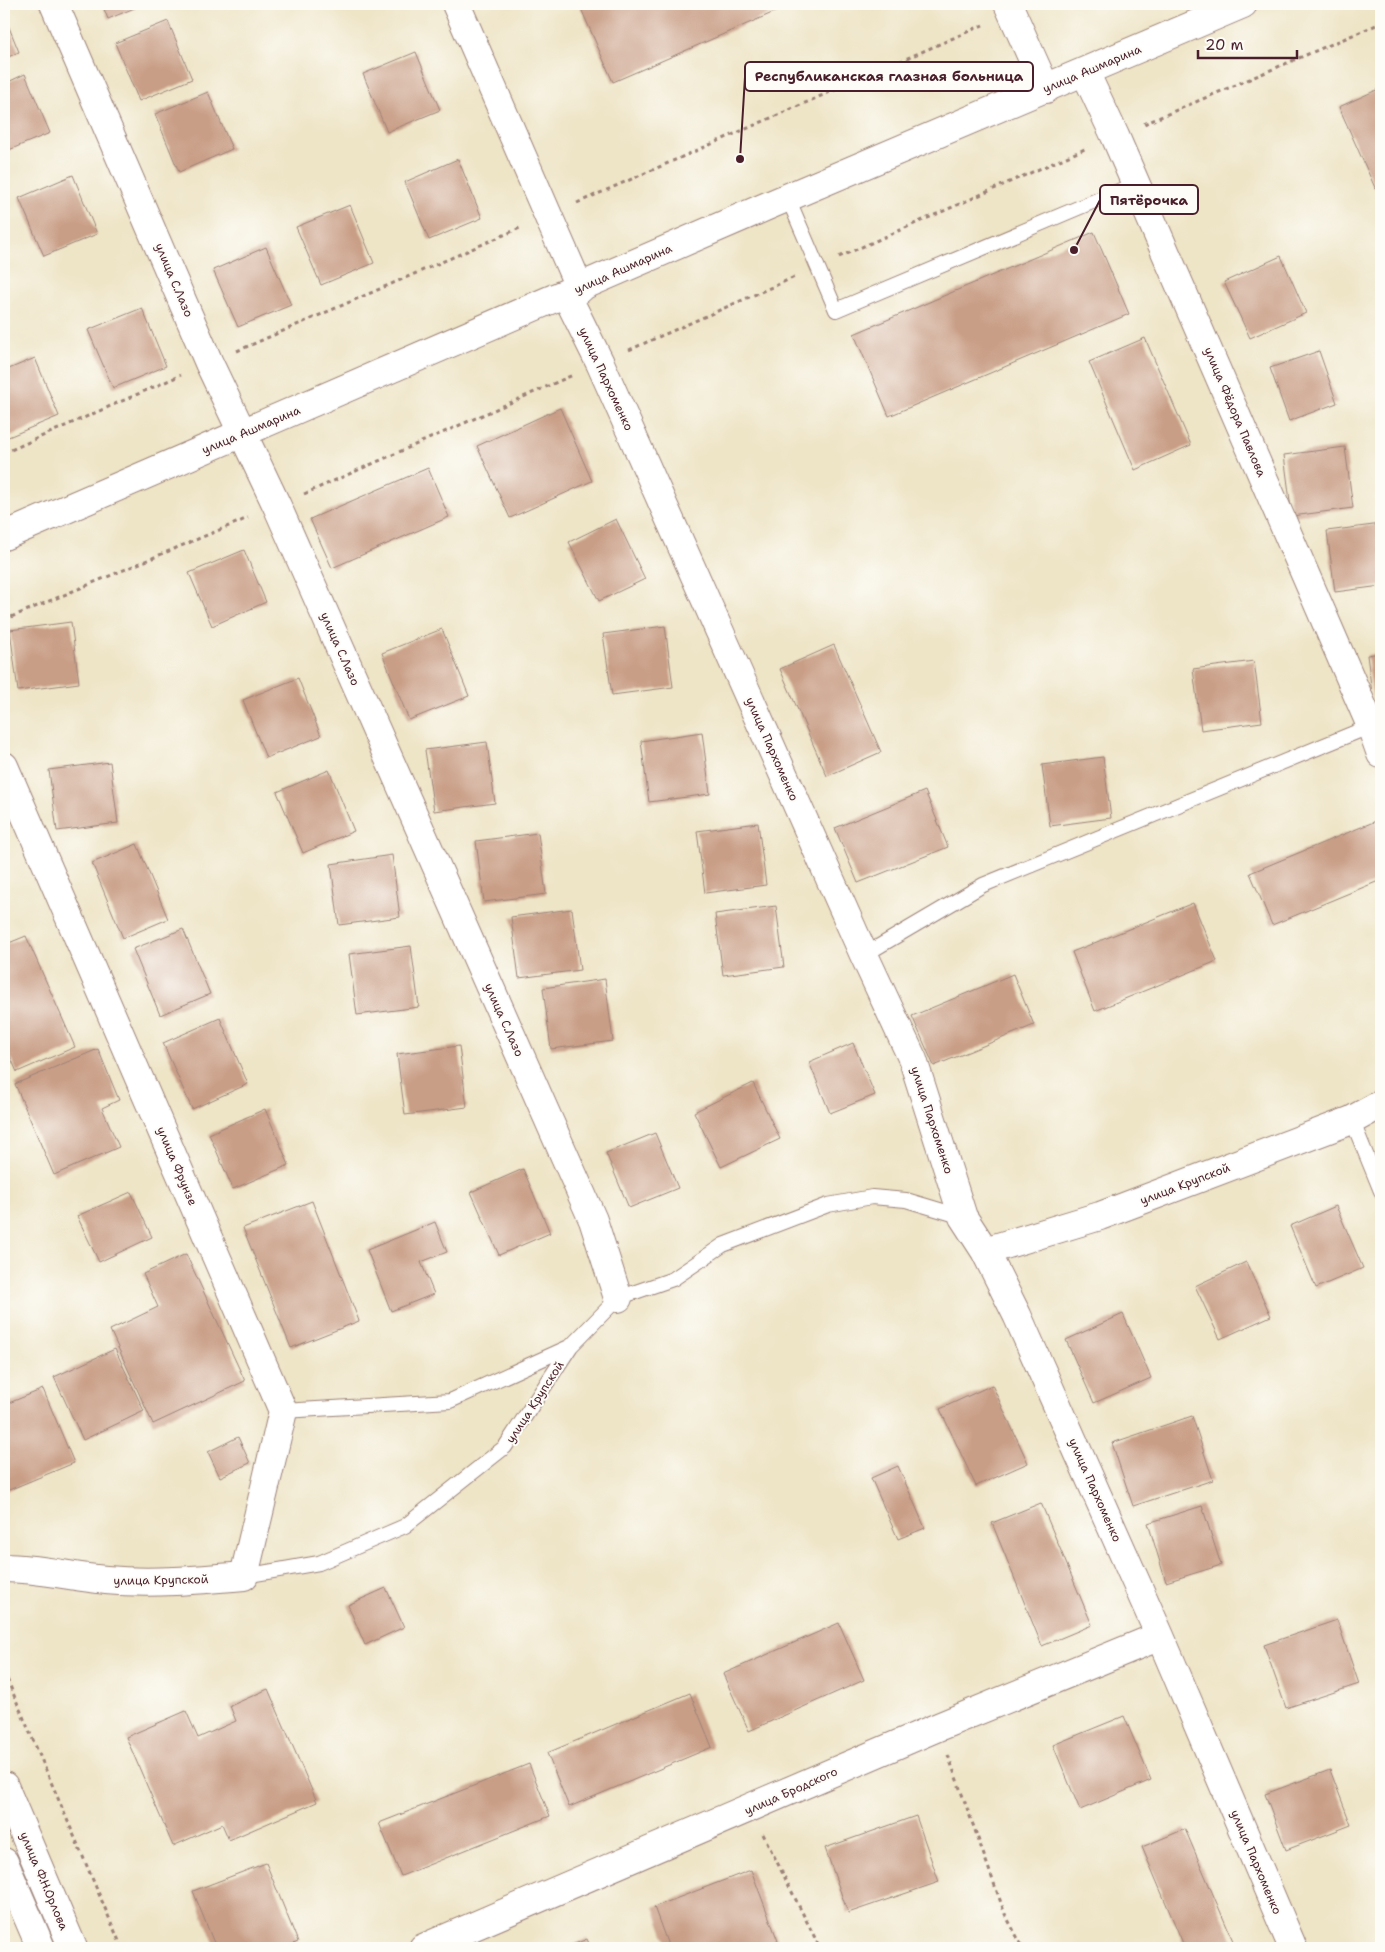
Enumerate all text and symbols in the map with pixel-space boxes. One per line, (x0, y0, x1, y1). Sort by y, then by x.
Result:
scale bar (1198, 28, 1296, 60)
text: 20 m (1205, 35, 1244, 55)
street label: улица Ашмарина (1040, 41, 1144, 97)
callout: Республиканская глазная больница (745, 62, 1033, 91)
text: Республиканская глазная больница (755, 67, 1024, 85)
callout: Пятёрочка (1100, 185, 1198, 214)
text: Пятёрочка (1110, 191, 1188, 209)
street label: улица Ашмарина (572, 240, 675, 298)
street label: улица С.Лазо (151, 241, 197, 319)
street label: улица Пархоменко (575, 325, 637, 433)
street label: улица Фёдора Павлова (1200, 345, 1270, 480)
street label: улица Ашмарина (199, 402, 303, 458)
street label: улица С.Лазо (317, 610, 363, 688)
street label: улица Пархоменко (742, 695, 802, 803)
street label: улица С.Лазо (481, 981, 527, 1059)
street label: улица Пархоменко (907, 1064, 957, 1176)
street label: улица Фрунзе (153, 1124, 201, 1208)
street label: улица Крупской (1138, 1159, 1232, 1208)
street label: улица Крупской (502, 1358, 568, 1446)
street label: улица Пархоменко (1065, 1436, 1125, 1544)
street label: улица Крупской (113, 1571, 209, 1589)
street label: улица Бродского (742, 1763, 840, 1819)
street label: улица Пархоменко (1227, 1807, 1285, 1917)
street label: улица Ф.Н.Орлова (16, 1829, 72, 1933)

